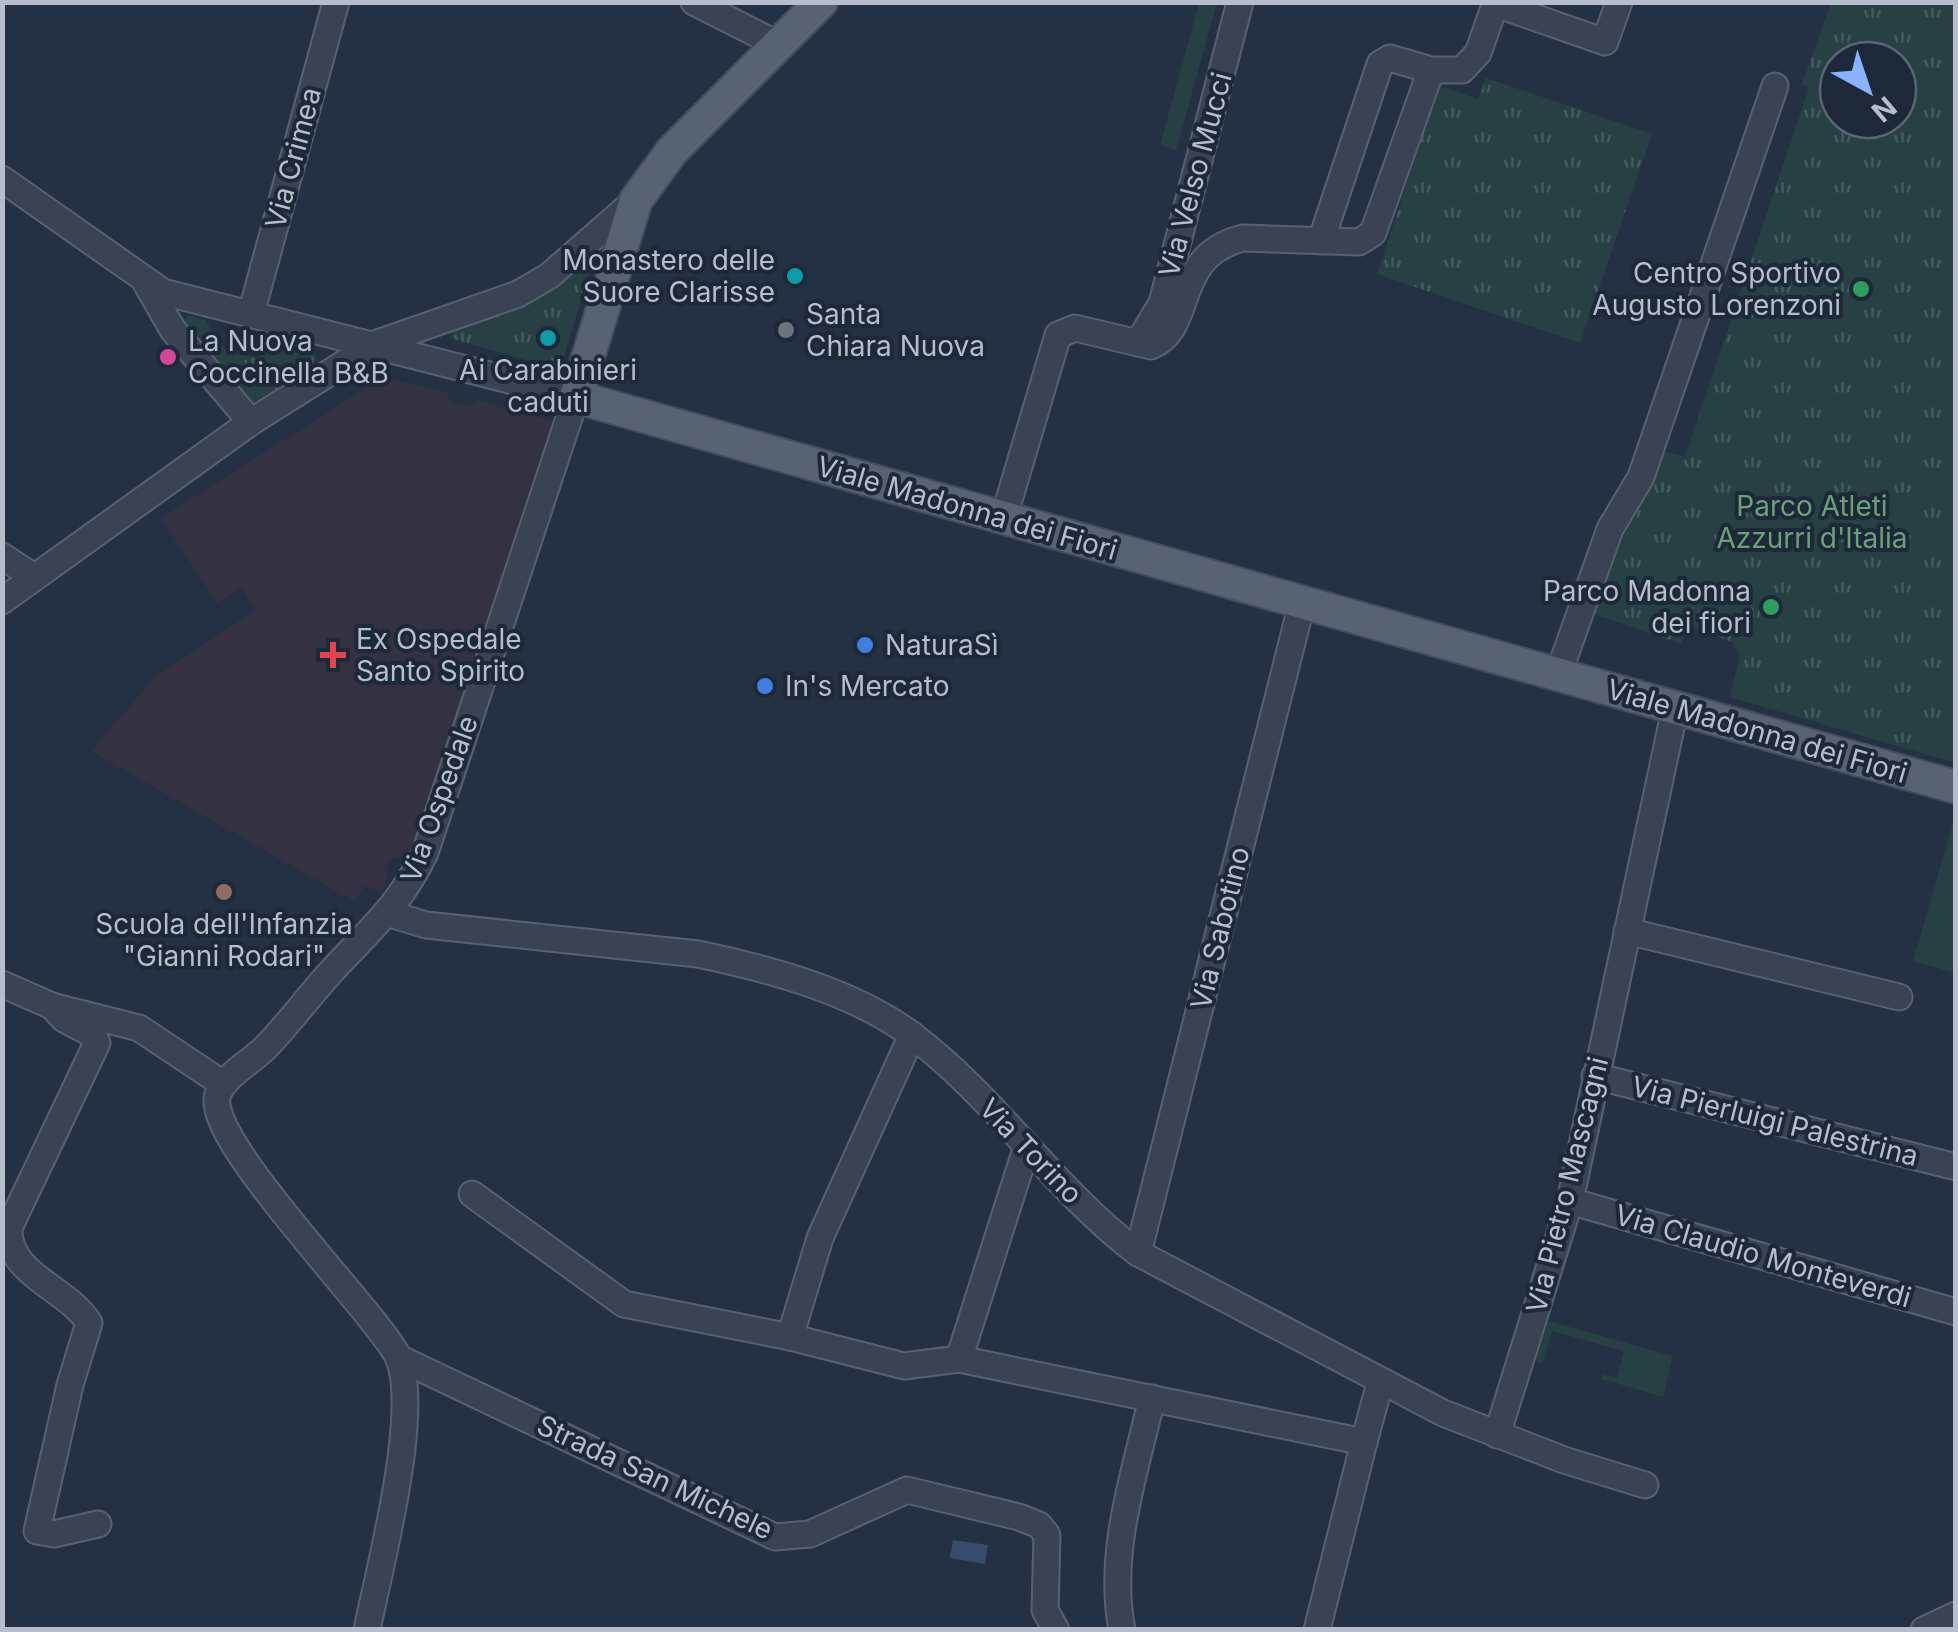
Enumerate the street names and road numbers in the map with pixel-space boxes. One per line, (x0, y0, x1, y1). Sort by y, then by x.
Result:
street label: Via Velso Mucci (1151, 69, 1239, 281)
street label: Via Crimea (258, 84, 328, 232)
street label: Viale Madonna dei Fiori (813, 449, 1121, 567)
street label: Viale Madonna dei Fiori (1603, 672, 1911, 790)
street label: Via Ospedale (393, 711, 485, 887)
street label: Via Sabotino (1183, 843, 1257, 1013)
street label: Via Pietro Mascagni (1519, 1053, 1615, 1317)
street label: Via Pierluigi Palestrina (1628, 1069, 1922, 1173)
street label: Via Torino (972, 1091, 1090, 1211)
street label: Via Claudio Monteverdi (1611, 1197, 1915, 1315)
street label: Strada San Michele (532, 1407, 778, 1547)

